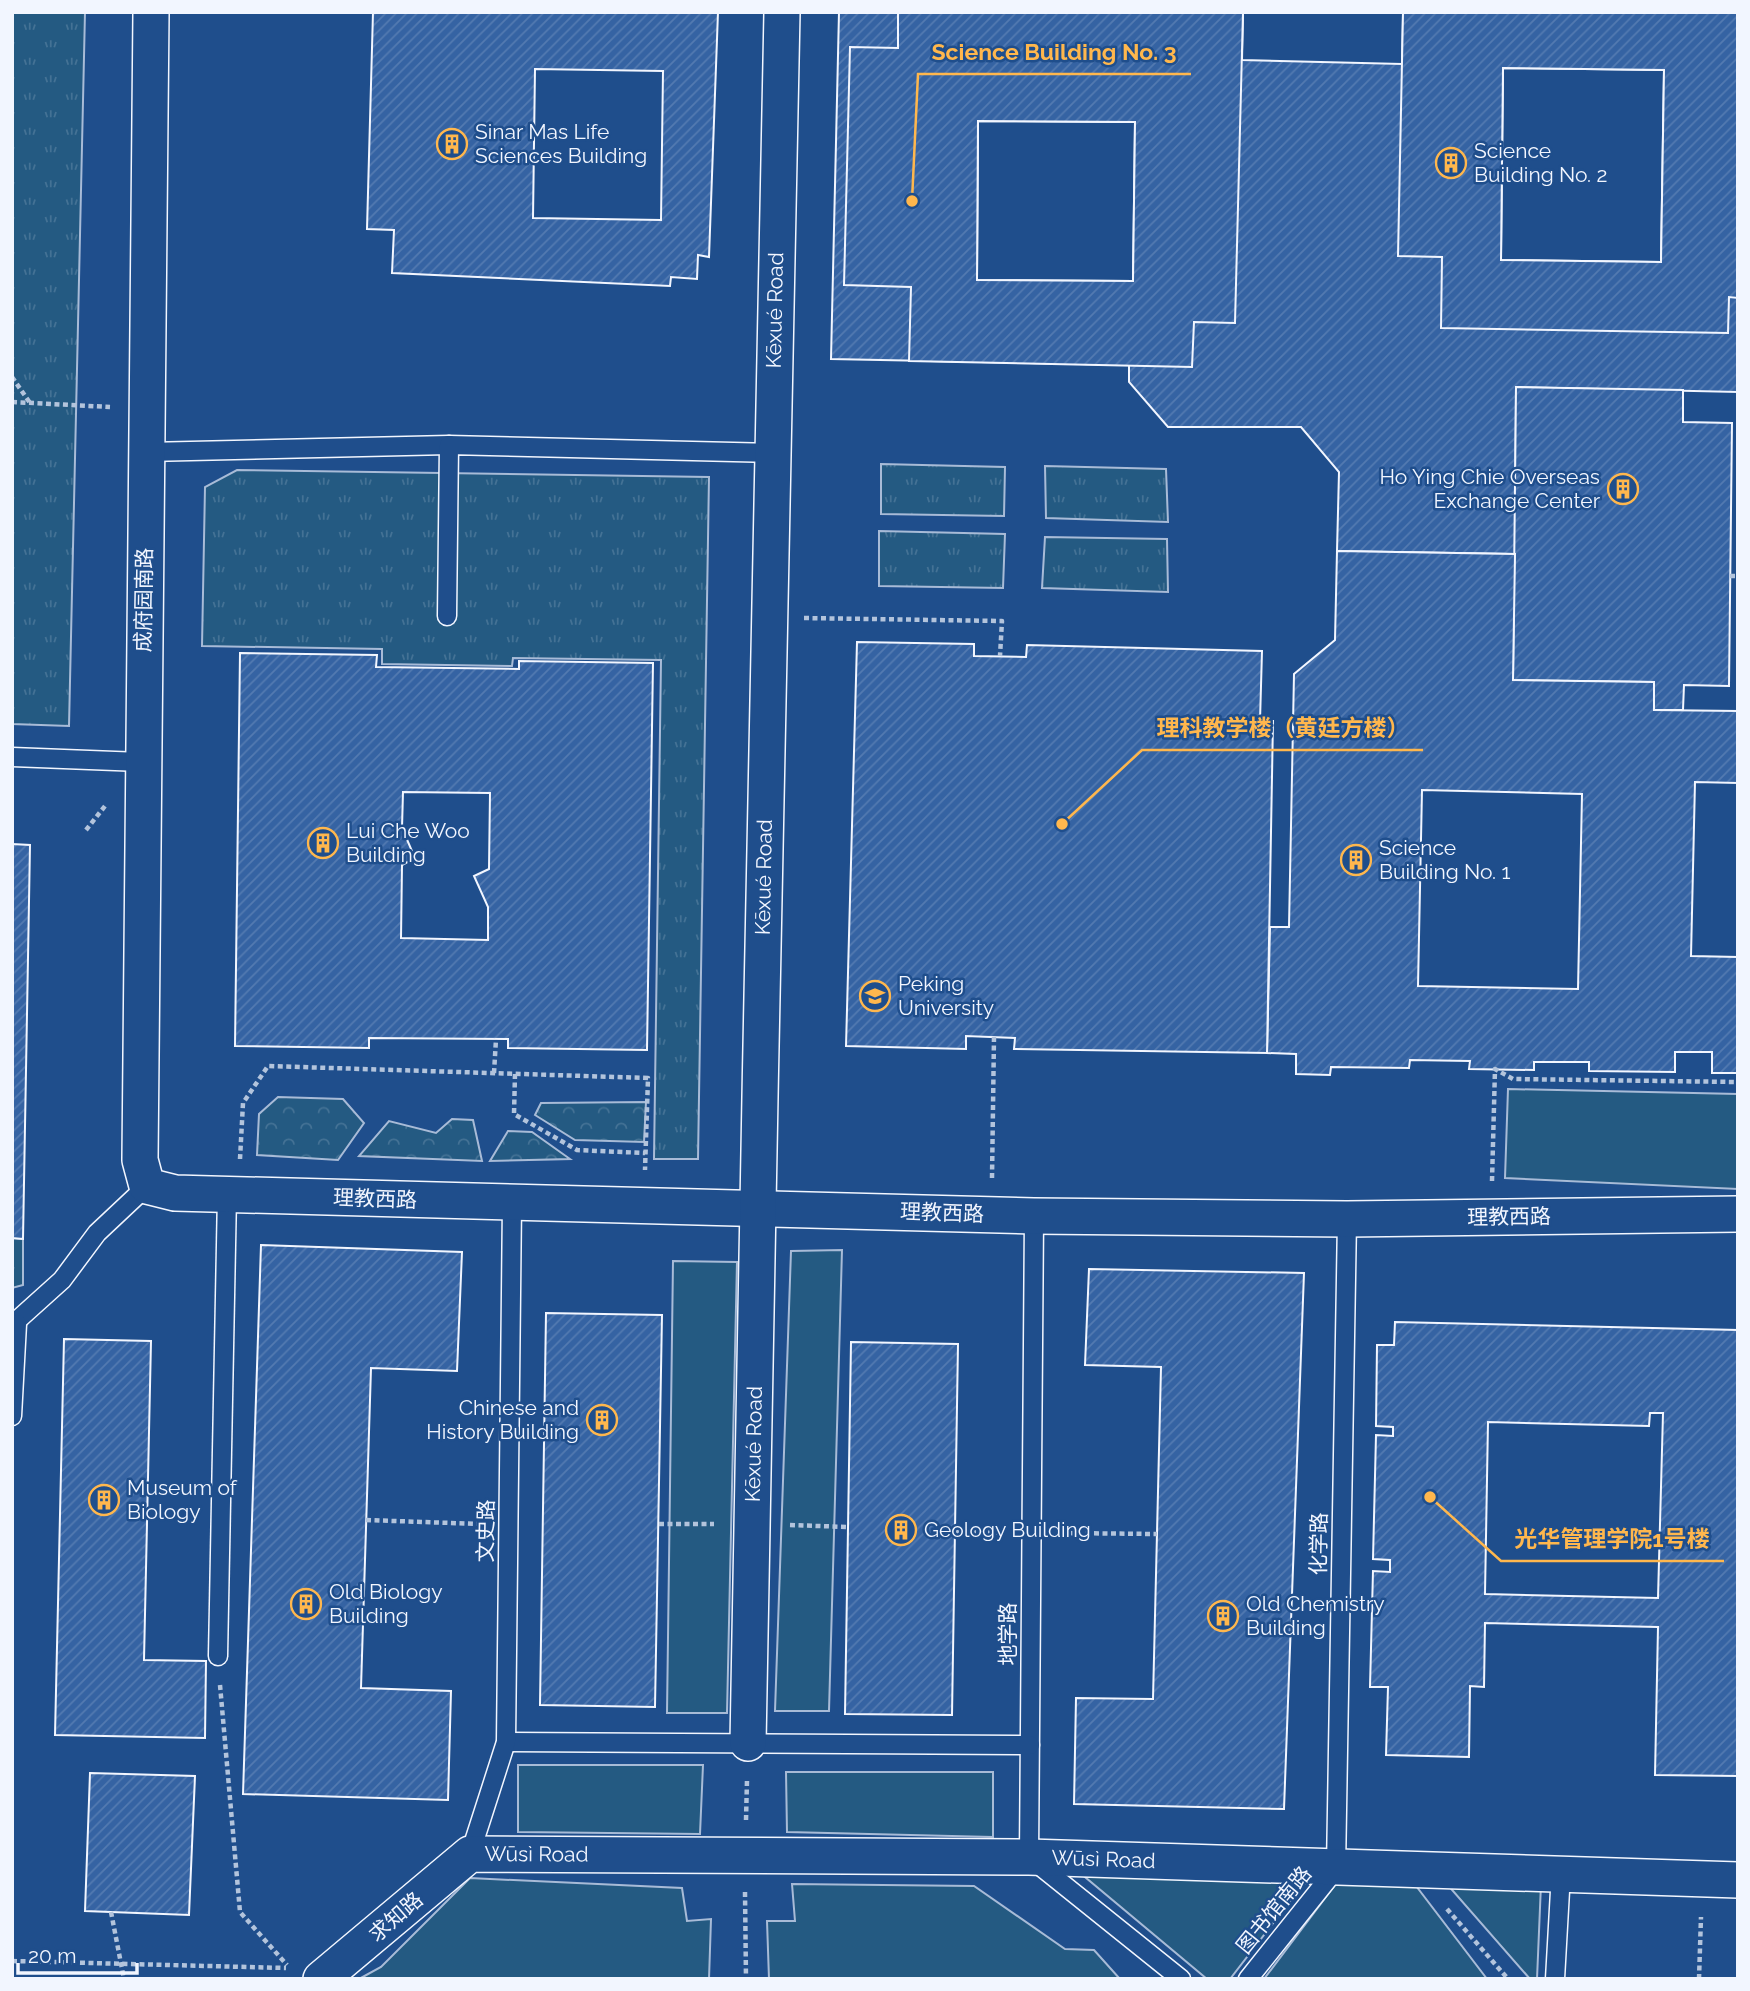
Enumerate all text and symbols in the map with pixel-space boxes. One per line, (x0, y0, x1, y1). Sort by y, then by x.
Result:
callout: Science Building No. 3 (918, 30, 1191, 74)
text: Science Building No. 3 (932, 38, 1176, 65)
place label: Sinar Mas Life Sciences Building (475, 119, 647, 168)
building icon: Sinar Mas Life Sciences Building (435, 127, 469, 161)
place label: Science Building No. 2 (1474, 138, 1607, 187)
building icon: Science Building No. 2 (1434, 146, 1468, 180)
street label: Kēxué Road (761, 252, 788, 368)
place label: Ho Ying Chie Overseas Exchange Center (1379, 464, 1601, 513)
building icon: Ho Ying Chie Overseas Exchange Center (1606, 472, 1640, 506)
street label: 成府园南路 (130, 547, 157, 653)
callout: 理科教学楼（黄廷方楼） (1142, 706, 1423, 750)
text: 理科教学楼（黄廷方楼） (1157, 714, 1410, 741)
place label: Lui Che Woo Building (346, 818, 470, 867)
street label: Kēxué Road (750, 819, 777, 935)
building icon: Lui Che Woo Building (306, 826, 340, 860)
place label: Science Building No. 1 (1379, 835, 1510, 884)
building icon: Science Building No. 1 (1339, 843, 1373, 877)
place label: Peking University (898, 971, 994, 1020)
school or university icon: Peking University (858, 979, 892, 1013)
street label: 理教西路 (333, 1185, 417, 1212)
street label: 理教西路 (900, 1199, 984, 1226)
street label: 理教西路 (1467, 1203, 1551, 1230)
street label: Kēxué Road (740, 1386, 767, 1502)
place label: Chinese and History Building (426, 1395, 579, 1444)
building icon: Chinese and History Building (585, 1403, 619, 1437)
place label: Museum of Biology (127, 1475, 238, 1524)
building icon: Museum of Biology (87, 1483, 121, 1517)
street label: 文史路 (472, 1499, 499, 1563)
street label: 化学路 (1305, 1512, 1332, 1576)
building icon: Geology Building (884, 1513, 918, 1547)
place label: Geology Building (924, 1517, 1091, 1542)
callout: 光华管理学院1号楼 (1501, 1517, 1724, 1561)
text: 光华管理学院1号楼 (1514, 1525, 1710, 1552)
place label: Old Biology Building (329, 1579, 443, 1628)
building icon: Old Biology Building (289, 1587, 323, 1621)
place label: Old Chemistry Building (1246, 1591, 1385, 1640)
building icon: Old Chemistry Building (1206, 1599, 1240, 1633)
street label: 地学路 (995, 1603, 1020, 1666)
street label: Wūsì Road (484, 1841, 589, 1867)
street label: Wūsì Road (1051, 1845, 1156, 1873)
street label: 图书馆南路 (1231, 1861, 1316, 1958)
street label: 求知路 (364, 1887, 428, 1947)
scale bar (18, 1932, 136, 1976)
text: 20 m (28, 1943, 76, 1968)

